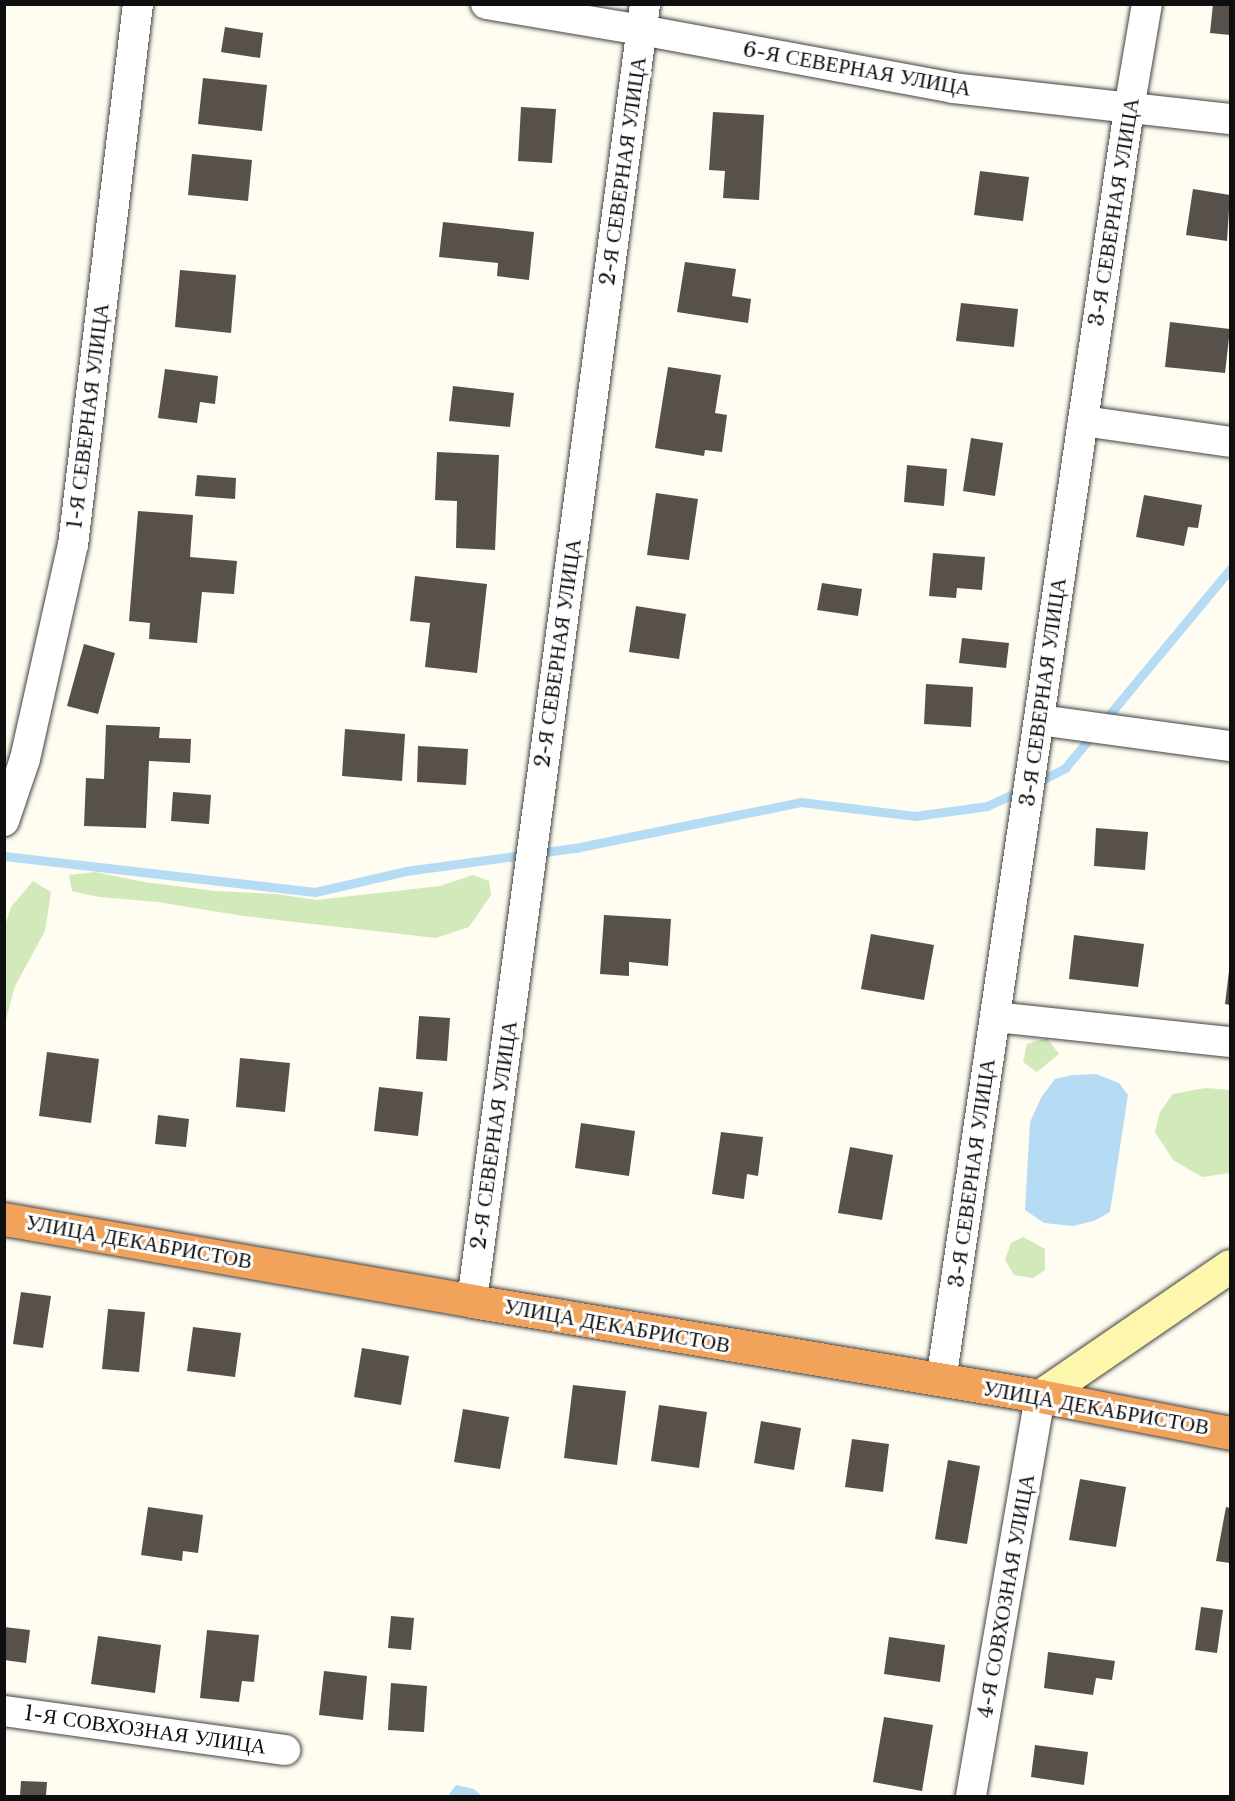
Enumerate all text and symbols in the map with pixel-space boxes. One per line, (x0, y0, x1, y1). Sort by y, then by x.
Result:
street label: 6-Я СЕВЕРНАЯ УЛИЦА (741, 37, 973, 101)
street label: 2-Я СЕВЕРНАЯ УЛИЦА (594, 55, 652, 287)
street label: 3-Я СЕВЕРНАЯ УЛИЦА (1084, 96, 1144, 328)
street label: 1-Я СЕВЕРНАЯ УЛИЦА (62, 302, 114, 530)
street label: 2-Я СЕВЕРНАЯ УЛИЦА (529, 537, 587, 769)
street label: 3-Я СЕВЕРНАЯ УЛИЦА (1014, 576, 1072, 808)
street label: 2-Я СЕВЕРНАЯ УЛИЦА (465, 1019, 523, 1251)
street label: 3-Я СЕВЕРНАЯ УЛИЦА (943, 1057, 1001, 1289)
street label: УЛИЦА ДЕКАБРИСТОВ (24, 1210, 254, 1274)
street label: УЛИЦА ДЕКАБРИСТОВ (502, 1294, 732, 1358)
street label: УЛИЦА ДЕКАБРИСТОВ (981, 1376, 1211, 1440)
street label: 4-Я СОВХОЗНАЯ УЛИЦА (972, 1472, 1040, 1720)
street label: 1-Я СОВХОЗНАЯ УЛИЦА (22, 1701, 268, 1759)

